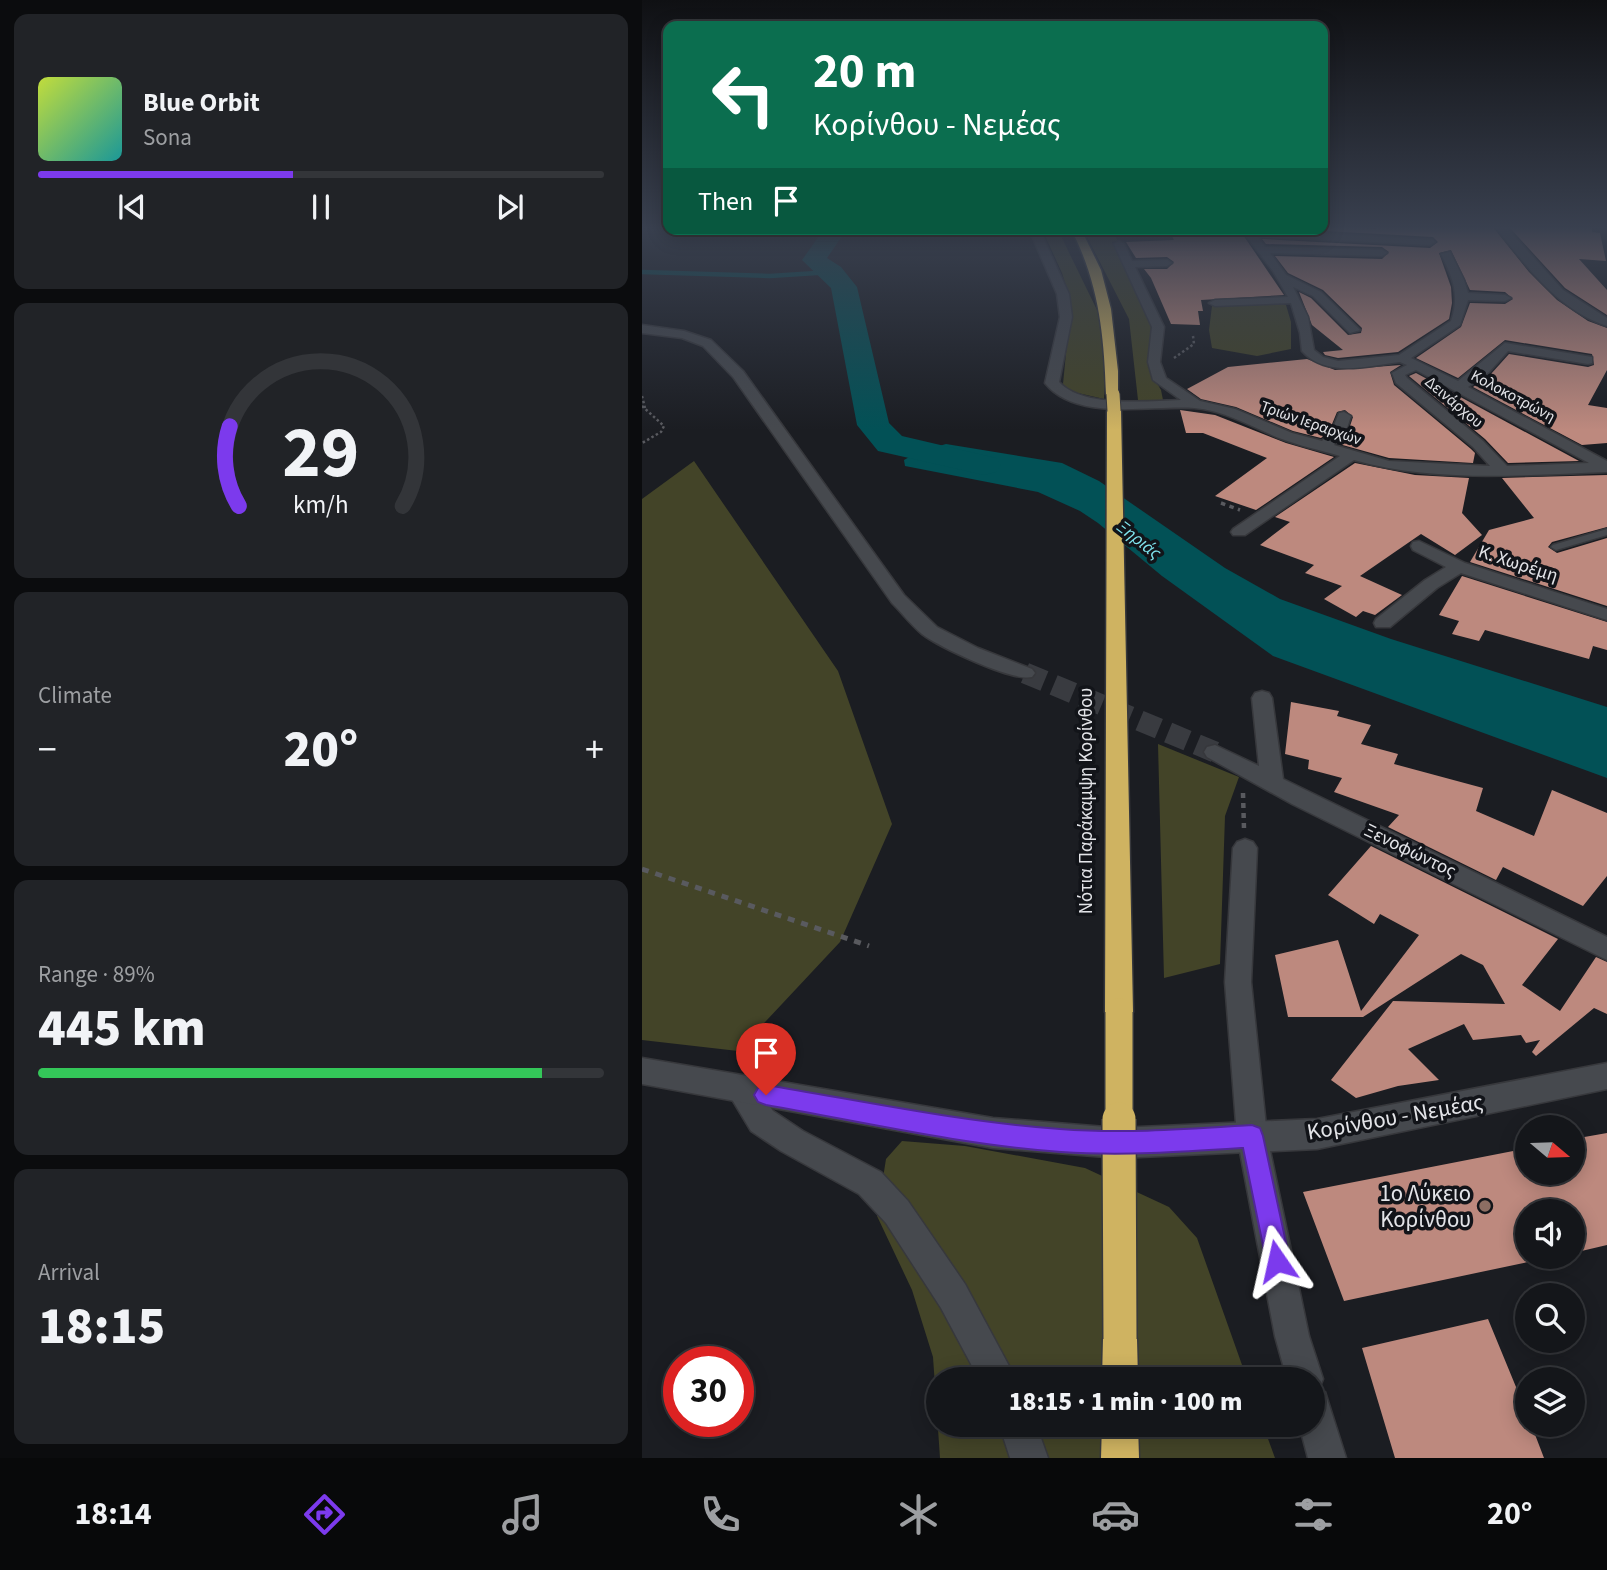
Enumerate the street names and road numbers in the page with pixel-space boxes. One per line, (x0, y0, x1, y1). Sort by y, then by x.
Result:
street label: Κολοκοτρώνη (1467, 365, 1559, 427)
street label: Δεινάρχου (1420, 371, 1488, 433)
street label: Τριών Ιεραρχών (1258, 395, 1365, 451)
street label: Κ. Χωρέμη (1475, 538, 1561, 590)
street label: Νότια Παράκαμψη Κορίνθου (1073, 688, 1100, 914)
street label: Ξενοφώντος (1360, 817, 1460, 885)
street label: Κορίνθου - Νεμέας (1304, 1085, 1486, 1149)

